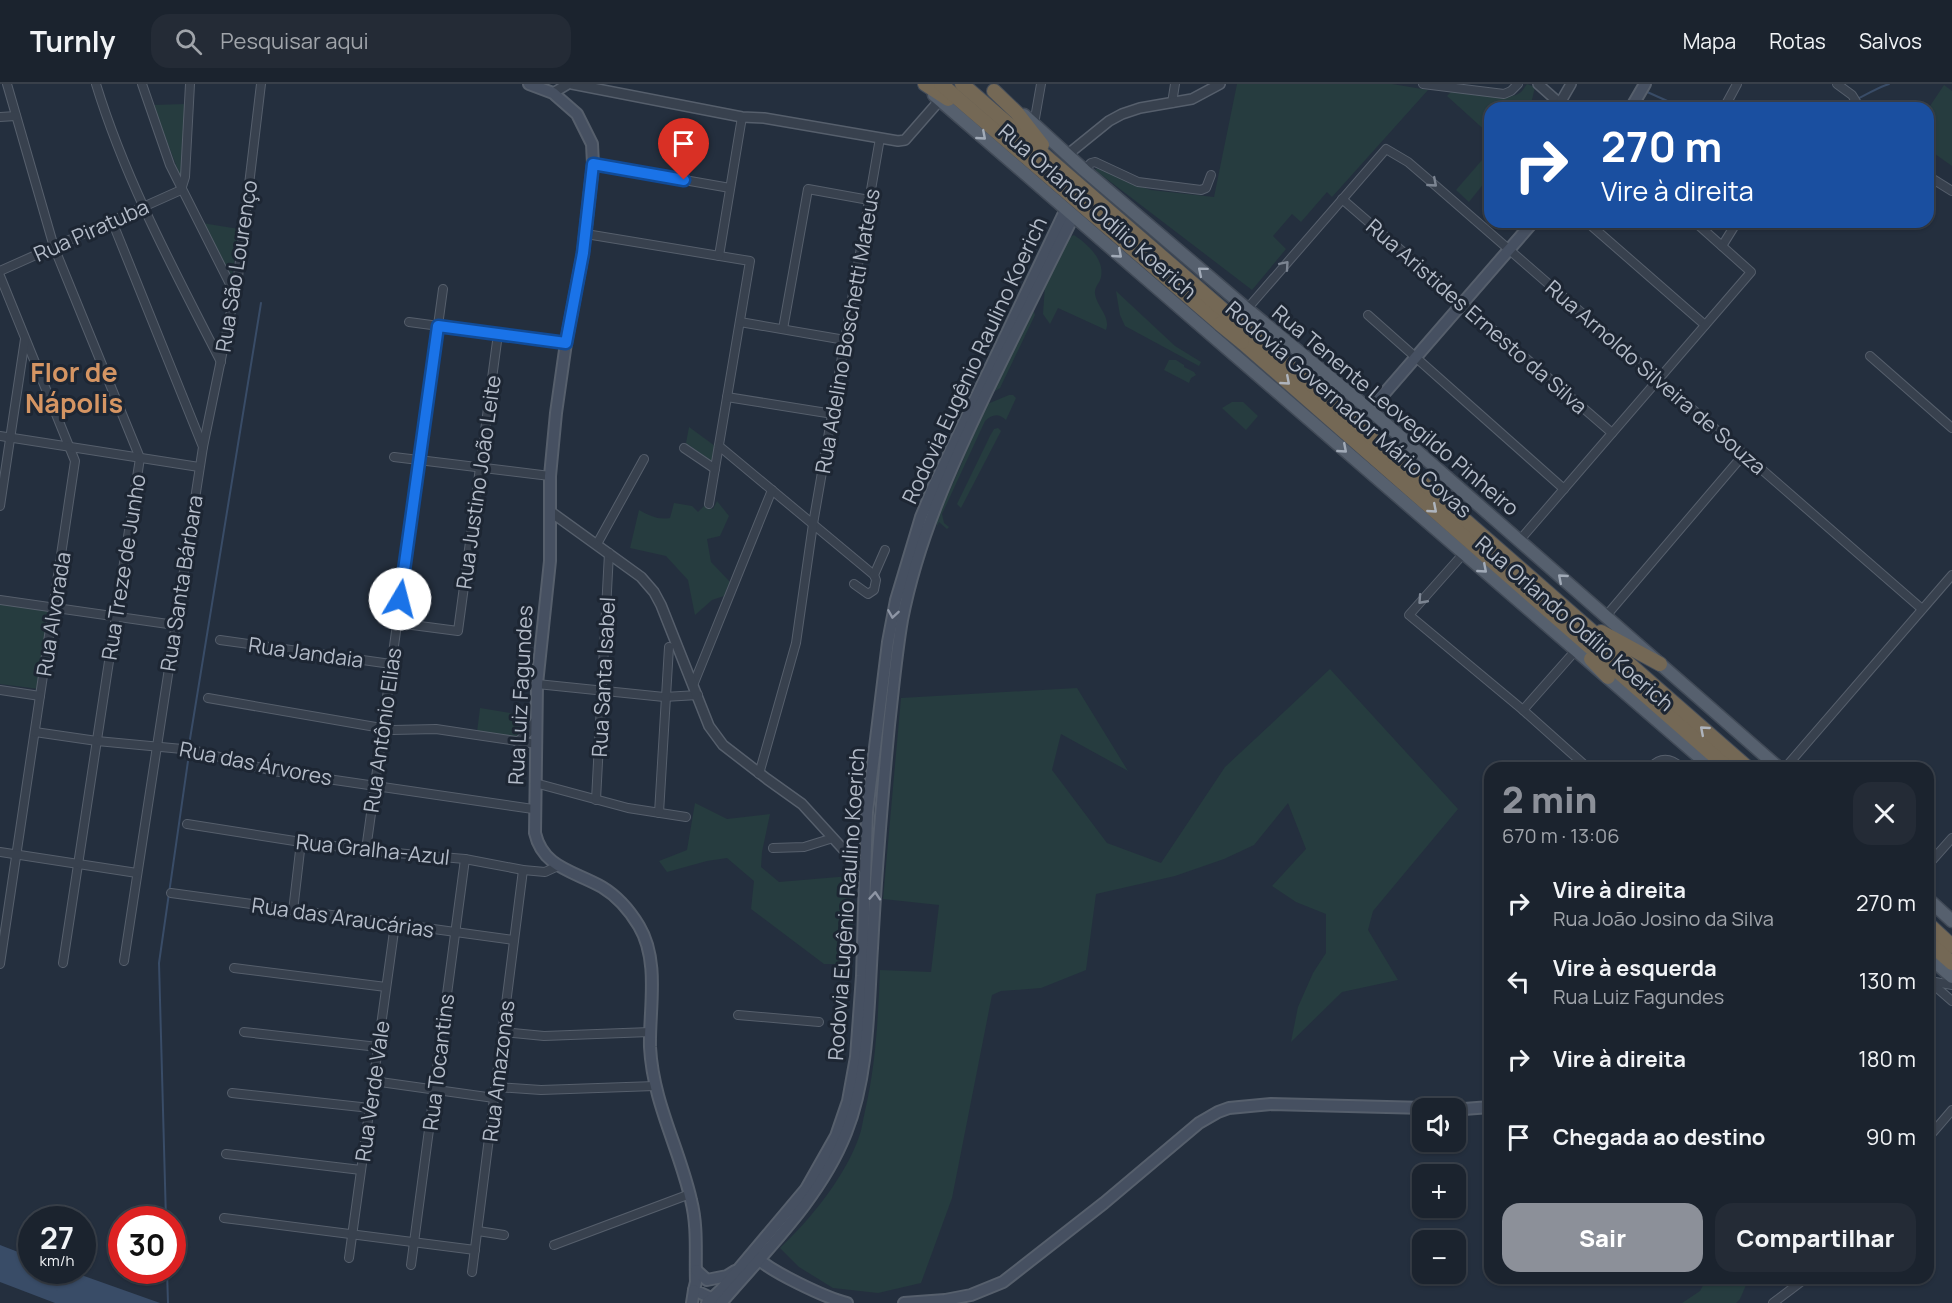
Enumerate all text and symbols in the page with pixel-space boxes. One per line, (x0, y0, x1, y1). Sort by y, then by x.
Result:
search box (151, 14, 571, 68)
text: Turnly (30, 22, 115, 60)
icon: search (172, 25, 205, 58)
text: Pesquisar aqui (220, 26, 369, 56)
text: Mapa (1683, 27, 1736, 55)
text: Rotas (1769, 27, 1826, 55)
text: Salvos (1859, 27, 1922, 55)
street label: Rua Orlando Odílio Koerich (993, 117, 1203, 305)
text: 270 m (1601, 117, 1722, 175)
pin (658, 118, 709, 180)
icon: right (1502, 126, 1580, 204)
icon: arrive (667, 127, 700, 160)
one-way arrow (975, 129, 986, 140)
text: Vire à direita (1601, 172, 1754, 209)
one-way arrow (1426, 176, 1437, 187)
street label: Rua São Lourenço (209, 178, 263, 354)
street label: Rua Adelino Boschetti Mateus (808, 186, 886, 476)
street label: Rua Piratuba (29, 192, 153, 268)
street label: Rodovia Eugênio Raulino Koerich (895, 212, 1053, 508)
street label: Rua Aristides Ernesto da Silva (1361, 212, 1593, 420)
one-way arrow (1111, 247, 1122, 258)
one-way arrow (1278, 261, 1289, 272)
one-way arrow (1198, 267, 1209, 278)
street label: Rua Arnoldo Silveira de Souza (1540, 273, 1772, 481)
street label: Rodovia Governador Mário Covas (1220, 294, 1478, 524)
street label: Rua Tenente Leovegildo Pinheiro (1267, 298, 1525, 522)
district label: Flor de Nápolis (25, 353, 123, 421)
street label: Rua Justino João Leite (449, 373, 507, 591)
one-way arrow (1279, 374, 1289, 385)
one-way arrow (1336, 441, 1347, 452)
street label: Rua Treze de Junho (94, 472, 152, 662)
street label: Rua Santa Bárbara (153, 493, 209, 673)
one-way arrow (1426, 502, 1437, 513)
street label: Rua Orlando Odílio Koerich (1470, 529, 1680, 717)
street label: Rua Alvorada (29, 550, 77, 678)
one-way arrow (1476, 562, 1487, 573)
position arrow (368, 567, 432, 631)
one-way arrow (1558, 574, 1569, 585)
one-way arrow (1418, 593, 1429, 603)
street label: Rua Santa Isabel (585, 596, 621, 758)
street label: Rua Luiz Fagundes (501, 604, 539, 786)
one-way arrow (888, 609, 900, 618)
street label: Rua Jandaia (247, 630, 365, 674)
street label: Rua Antônio Elias (357, 646, 407, 814)
one-way arrow (1700, 726, 1711, 737)
street label: Rua das Árvores (177, 734, 335, 792)
street label: Rodovia Eugênio Raulino Koerich (821, 747, 871, 1061)
text: 2 min (1502, 775, 1597, 824)
button: close (1853, 782, 1916, 845)
text: 670 m · 13:06 (1502, 822, 1620, 849)
street label: Rua Gralha-Azul (295, 827, 451, 871)
text: Vire à direita (1553, 875, 1686, 905)
icon: right (1502, 887, 1535, 920)
text: 270 m (1856, 888, 1916, 918)
street label: Rua das Araucárias (250, 890, 436, 944)
one-way arrow (868, 892, 881, 901)
text: Rua João Josino da Silva (1553, 905, 1774, 932)
text: Vire à esquerda (1553, 953, 1717, 983)
icon: left (1502, 965, 1535, 998)
text: 130 m (1859, 966, 1916, 996)
text: Rua Luiz Fagundes (1553, 983, 1724, 1010)
street label: Rua Tocantins (416, 992, 460, 1132)
street label: Rua Amazonas (475, 999, 521, 1143)
street label: Rua Verde Vale (348, 1019, 396, 1163)
icon: right (1502, 1043, 1535, 1076)
text: Vire à direita (1553, 1044, 1686, 1074)
text: 180 m (1858, 1044, 1916, 1074)
map controls (1412, 1098, 1466, 1284)
button: sound (1412, 1098, 1466, 1152)
icon: arrive (1502, 1121, 1535, 1154)
text: Chegada ao destino (1553, 1122, 1765, 1152)
text: 90 m (1866, 1122, 1916, 1152)
button: + (1412, 1164, 1466, 1218)
button: Sair (1502, 1203, 1703, 1272)
button: Compartilhar (1715, 1203, 1916, 1272)
speed limit sign: 30 (108, 1206, 186, 1284)
text: 27 (40, 1217, 74, 1258)
button: − (1412, 1230, 1466, 1284)
text: km/h (40, 1250, 74, 1271)

